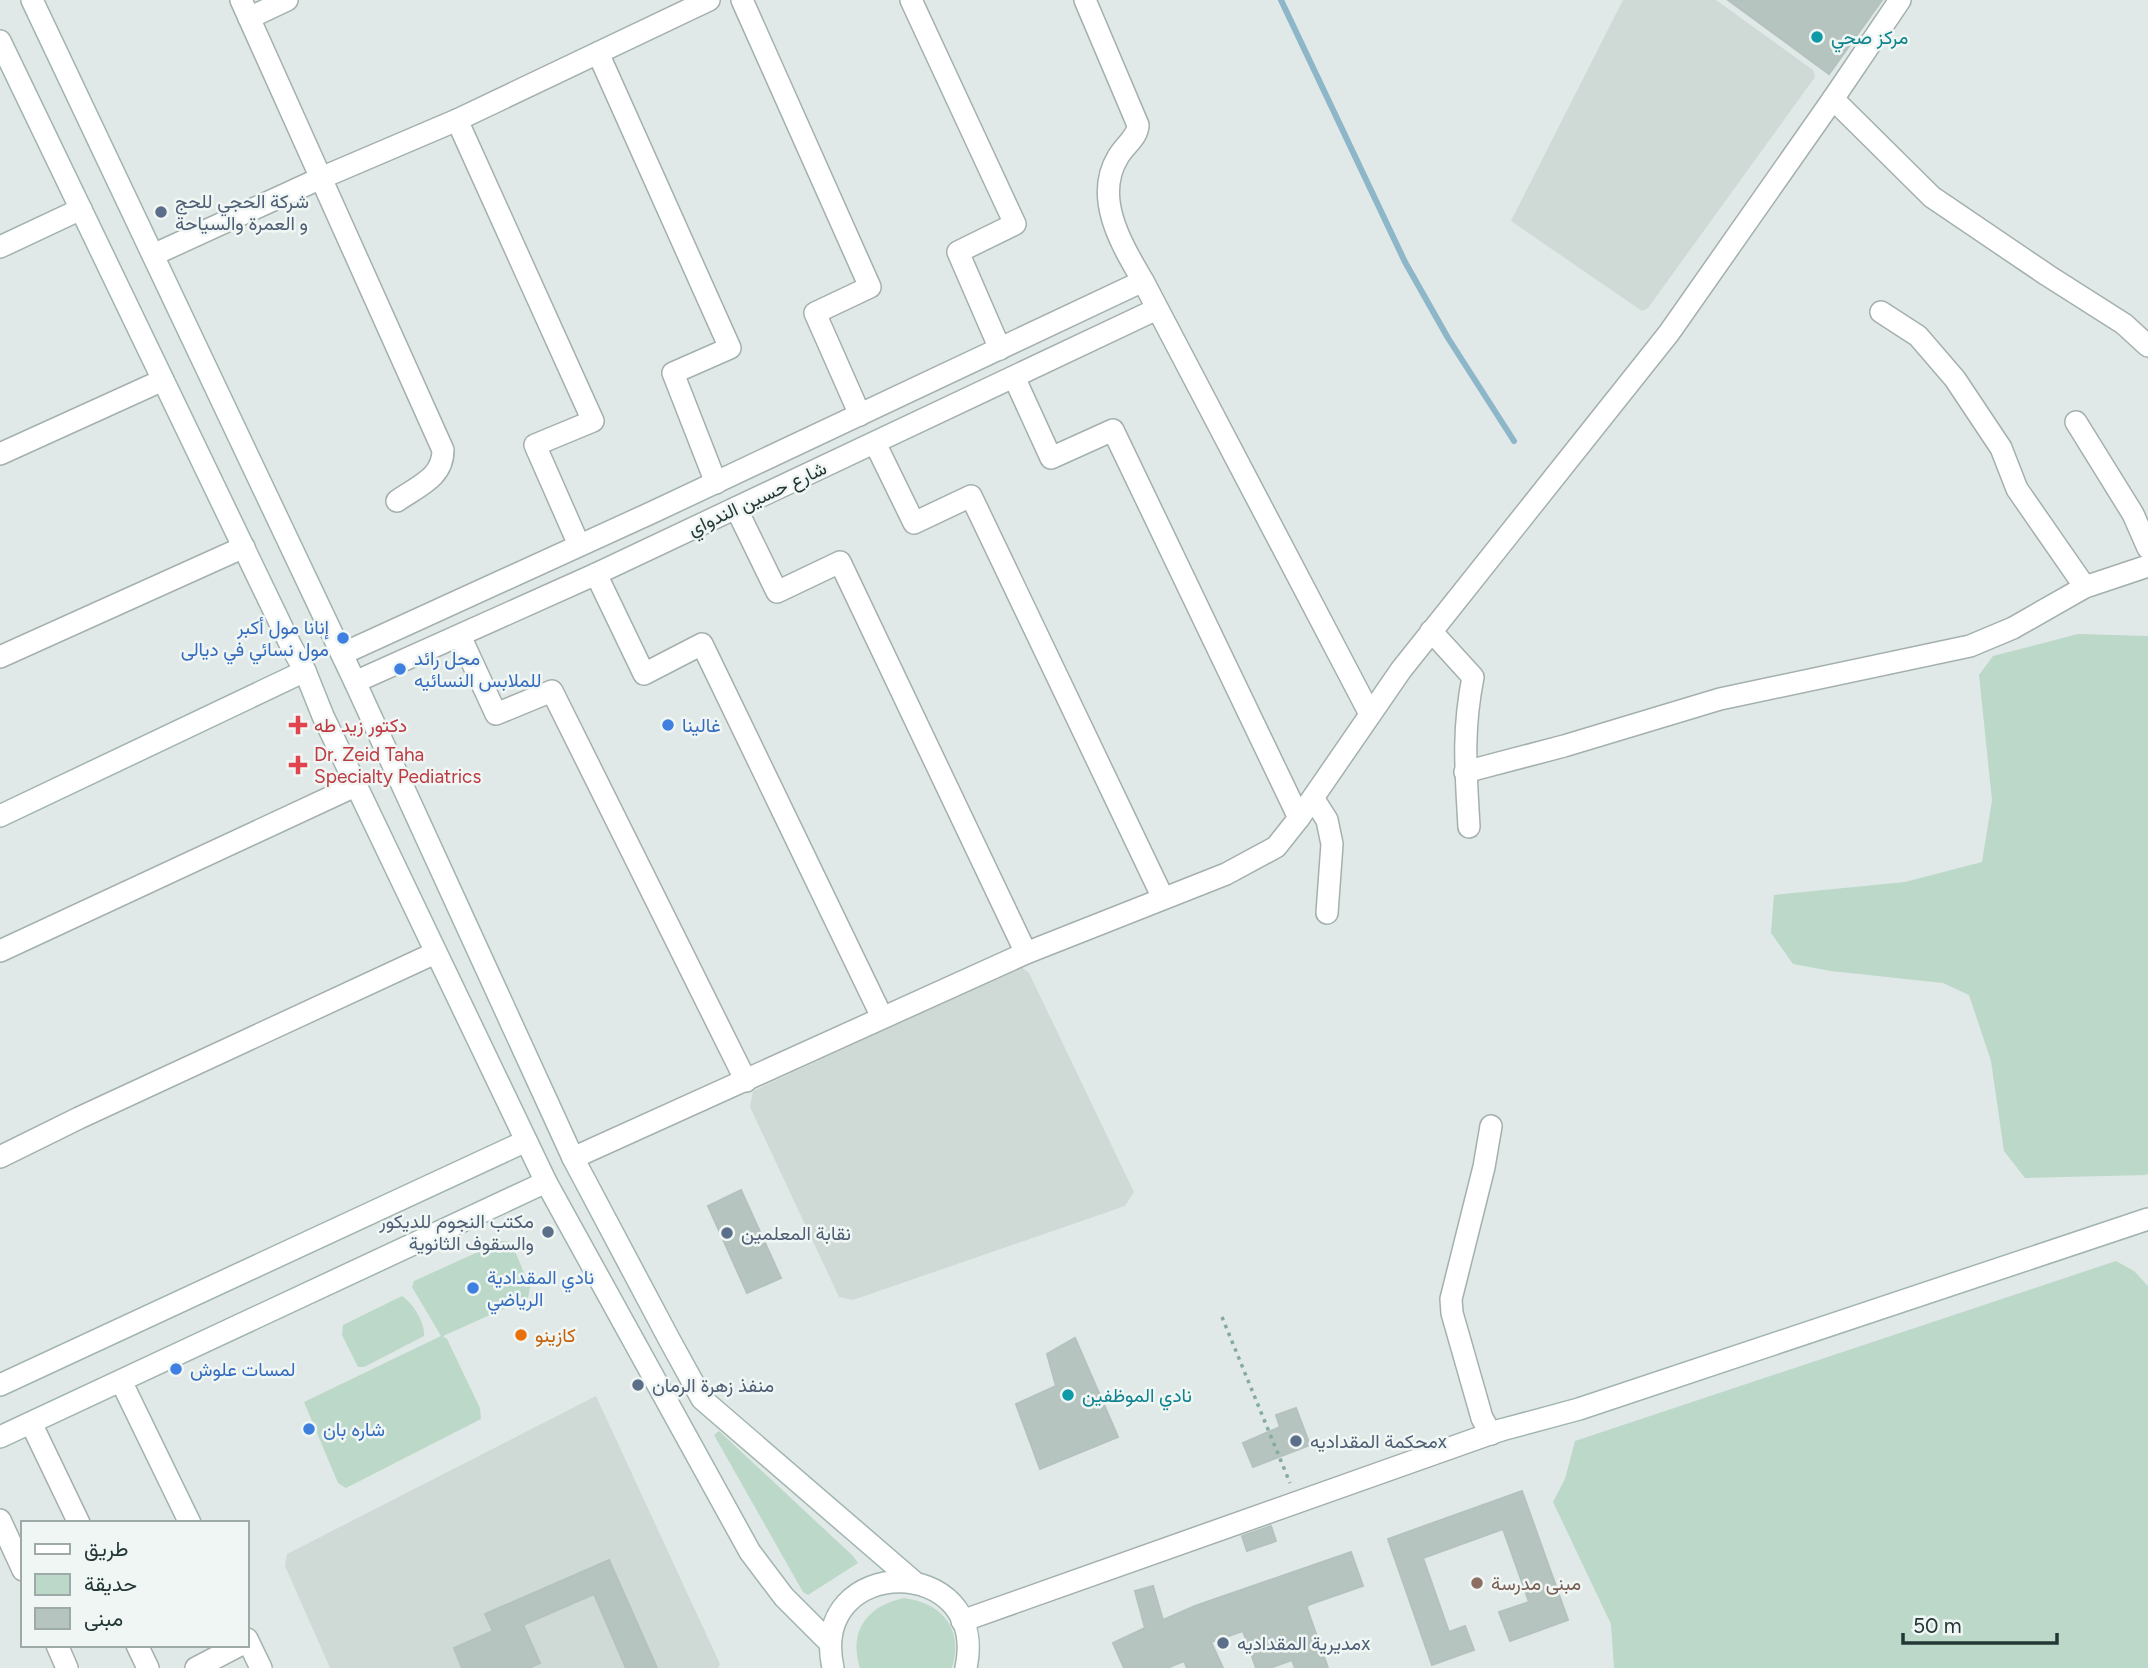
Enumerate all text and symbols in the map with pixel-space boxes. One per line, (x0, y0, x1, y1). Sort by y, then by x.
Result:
place label: مركز صحي (1831, 26, 1908, 53)
marker: مركز صحي (1809, 29, 1825, 45)
place label: شركة الحجي للحج و العمرة والسياحة (175, 190, 309, 235)
marker: شركة الحجي للحج و العمرة والسياحة (153, 204, 169, 220)
street label: شارع حسين الندواي (684, 456, 832, 544)
place label: إنانا مول أكبر مول نسائي في ديالى (181, 616, 329, 665)
marker: إنانا مول أكبر مول نسائي في ديالى (335, 630, 351, 646)
place label: محل رائد للملابس النسائيه (414, 647, 542, 692)
marker: محل رائد للملابس النسائيه (392, 661, 408, 677)
place label: دكتور زيد طه (314, 714, 407, 737)
place label: غالينا (682, 714, 721, 737)
marker: دكتور زيد طه (288, 715, 308, 735)
marker: غالينا (660, 717, 676, 733)
place label: Dr. Zeid Taha Specialty Pediatrics (314, 743, 481, 788)
marker: Dr. Zeid Taha Specialty Pediatrics (288, 755, 308, 775)
place label: مكتب النجوم للديكور والسقوف الثانوية (378, 1210, 534, 1255)
place label: نقابة المعلمين (741, 1222, 851, 1245)
marker: مكتب النجوم للديكور والسقوف الثانوية (540, 1224, 556, 1240)
marker: نقابة المعلمين (719, 1225, 735, 1241)
place label: نادي المقدادية الرياضي (487, 1266, 594, 1315)
marker: نادي المقدادية الرياضي (465, 1280, 481, 1296)
place label: كازينو (535, 1324, 576, 1347)
marker: كازينو (513, 1327, 529, 1343)
place label: لمسات علوش (190, 1358, 296, 1381)
marker: لمسات علوش (168, 1361, 184, 1377)
place label: منفذ زهرة الرمان (652, 1374, 774, 1397)
marker: منفذ زهرة الرمان (630, 1377, 646, 1393)
place label: نادي الموظفين (1082, 1384, 1192, 1411)
marker: نادي الموظفين (1060, 1387, 1076, 1403)
place label: شاره بان (323, 1418, 385, 1441)
marker: شاره بان (301, 1421, 317, 1437)
place label: محكمة المقداديهx (1310, 1430, 1447, 1453)
marker: محكمة المقداديهx (1288, 1433, 1304, 1449)
legend (21, 1521, 248, 1647)
text: طريق (84, 1536, 129, 1562)
text: حديقة (84, 1571, 137, 1596)
place label: مبنى مدرسة (1491, 1572, 1581, 1595)
marker: مبنى مدرسة (1469, 1575, 1485, 1591)
scale bar (1903, 1602, 2057, 1646)
text: مبنى (84, 1606, 123, 1631)
text: 50 m (1913, 1613, 1962, 1638)
place label: مديرية المقداديهx (1237, 1632, 1370, 1655)
marker: مديرية المقداديهx (1215, 1635, 1231, 1651)

